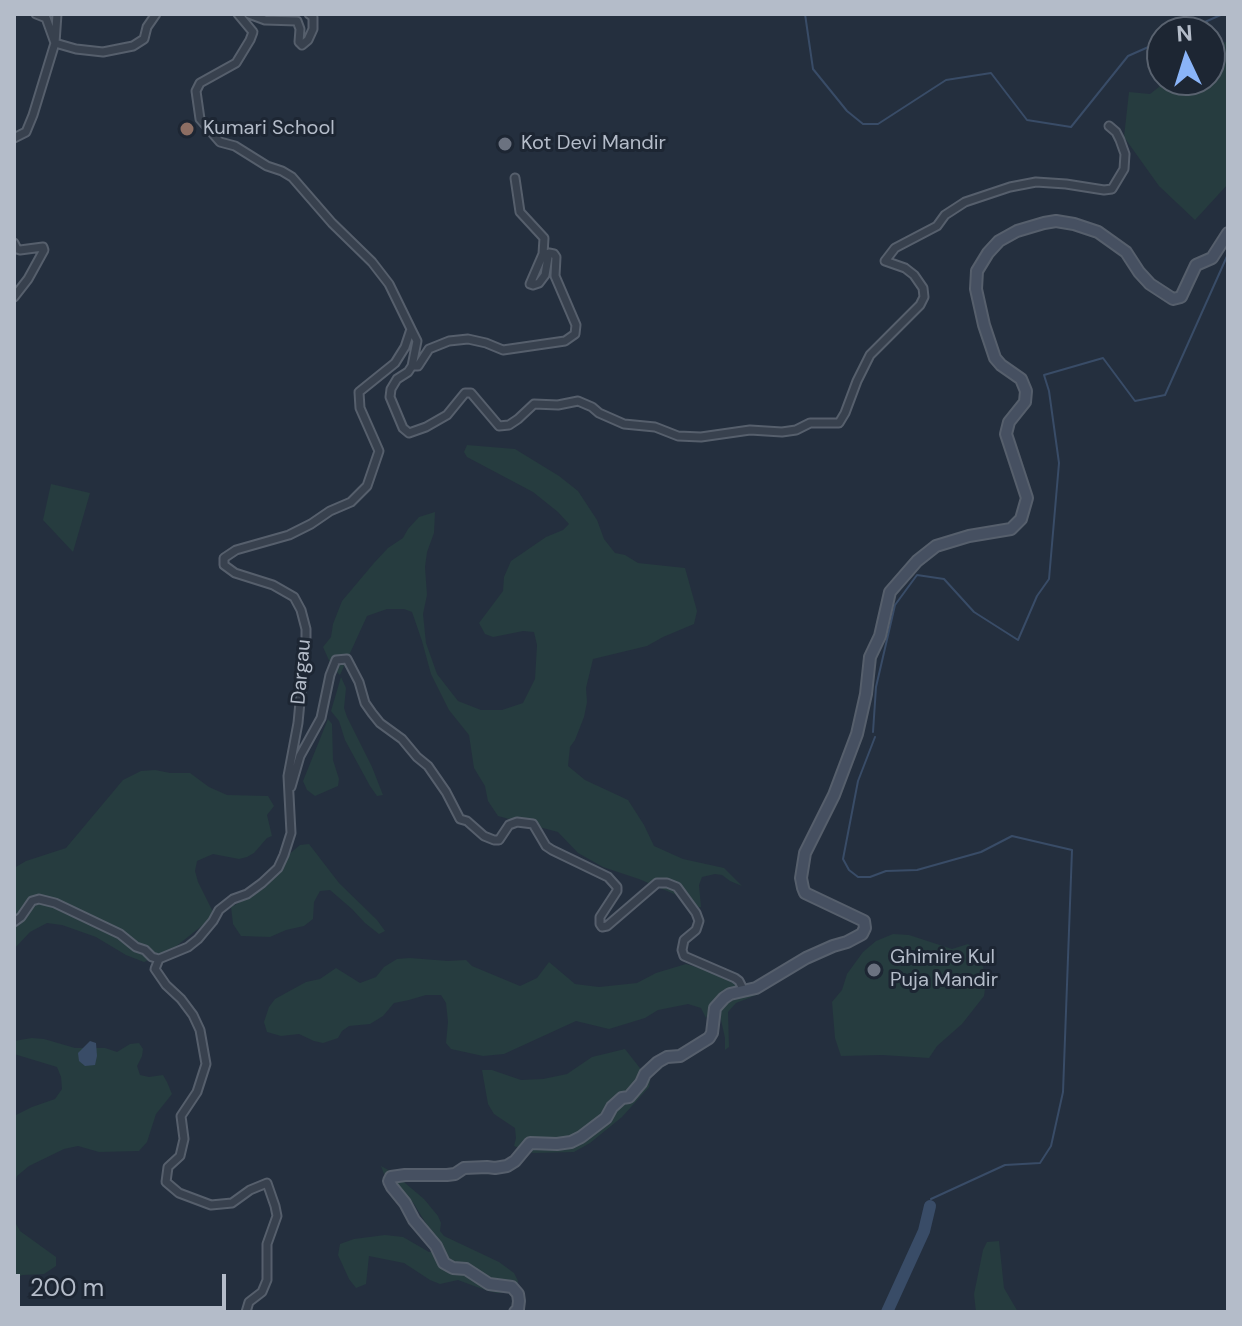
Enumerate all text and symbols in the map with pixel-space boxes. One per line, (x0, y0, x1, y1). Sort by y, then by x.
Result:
north arrow (1146, 16, 1226, 96)
text: N (1175, 19, 1193, 49)
place label: Kumari School (203, 117, 335, 141)
marker: Kumari School (178, 120, 196, 138)
place label: Kot Devi Mandir (521, 132, 666, 156)
marker: Kot Devi Mandir (496, 135, 514, 153)
street label: Dargau (287, 638, 317, 706)
place label: Ghimire Kul Puja Mandir (890, 946, 998, 993)
marker: Ghimire Kul Puja Mandir (865, 961, 883, 979)
scale bar (20, 1258, 230, 1308)
text: 200 m (30, 1272, 104, 1303)

